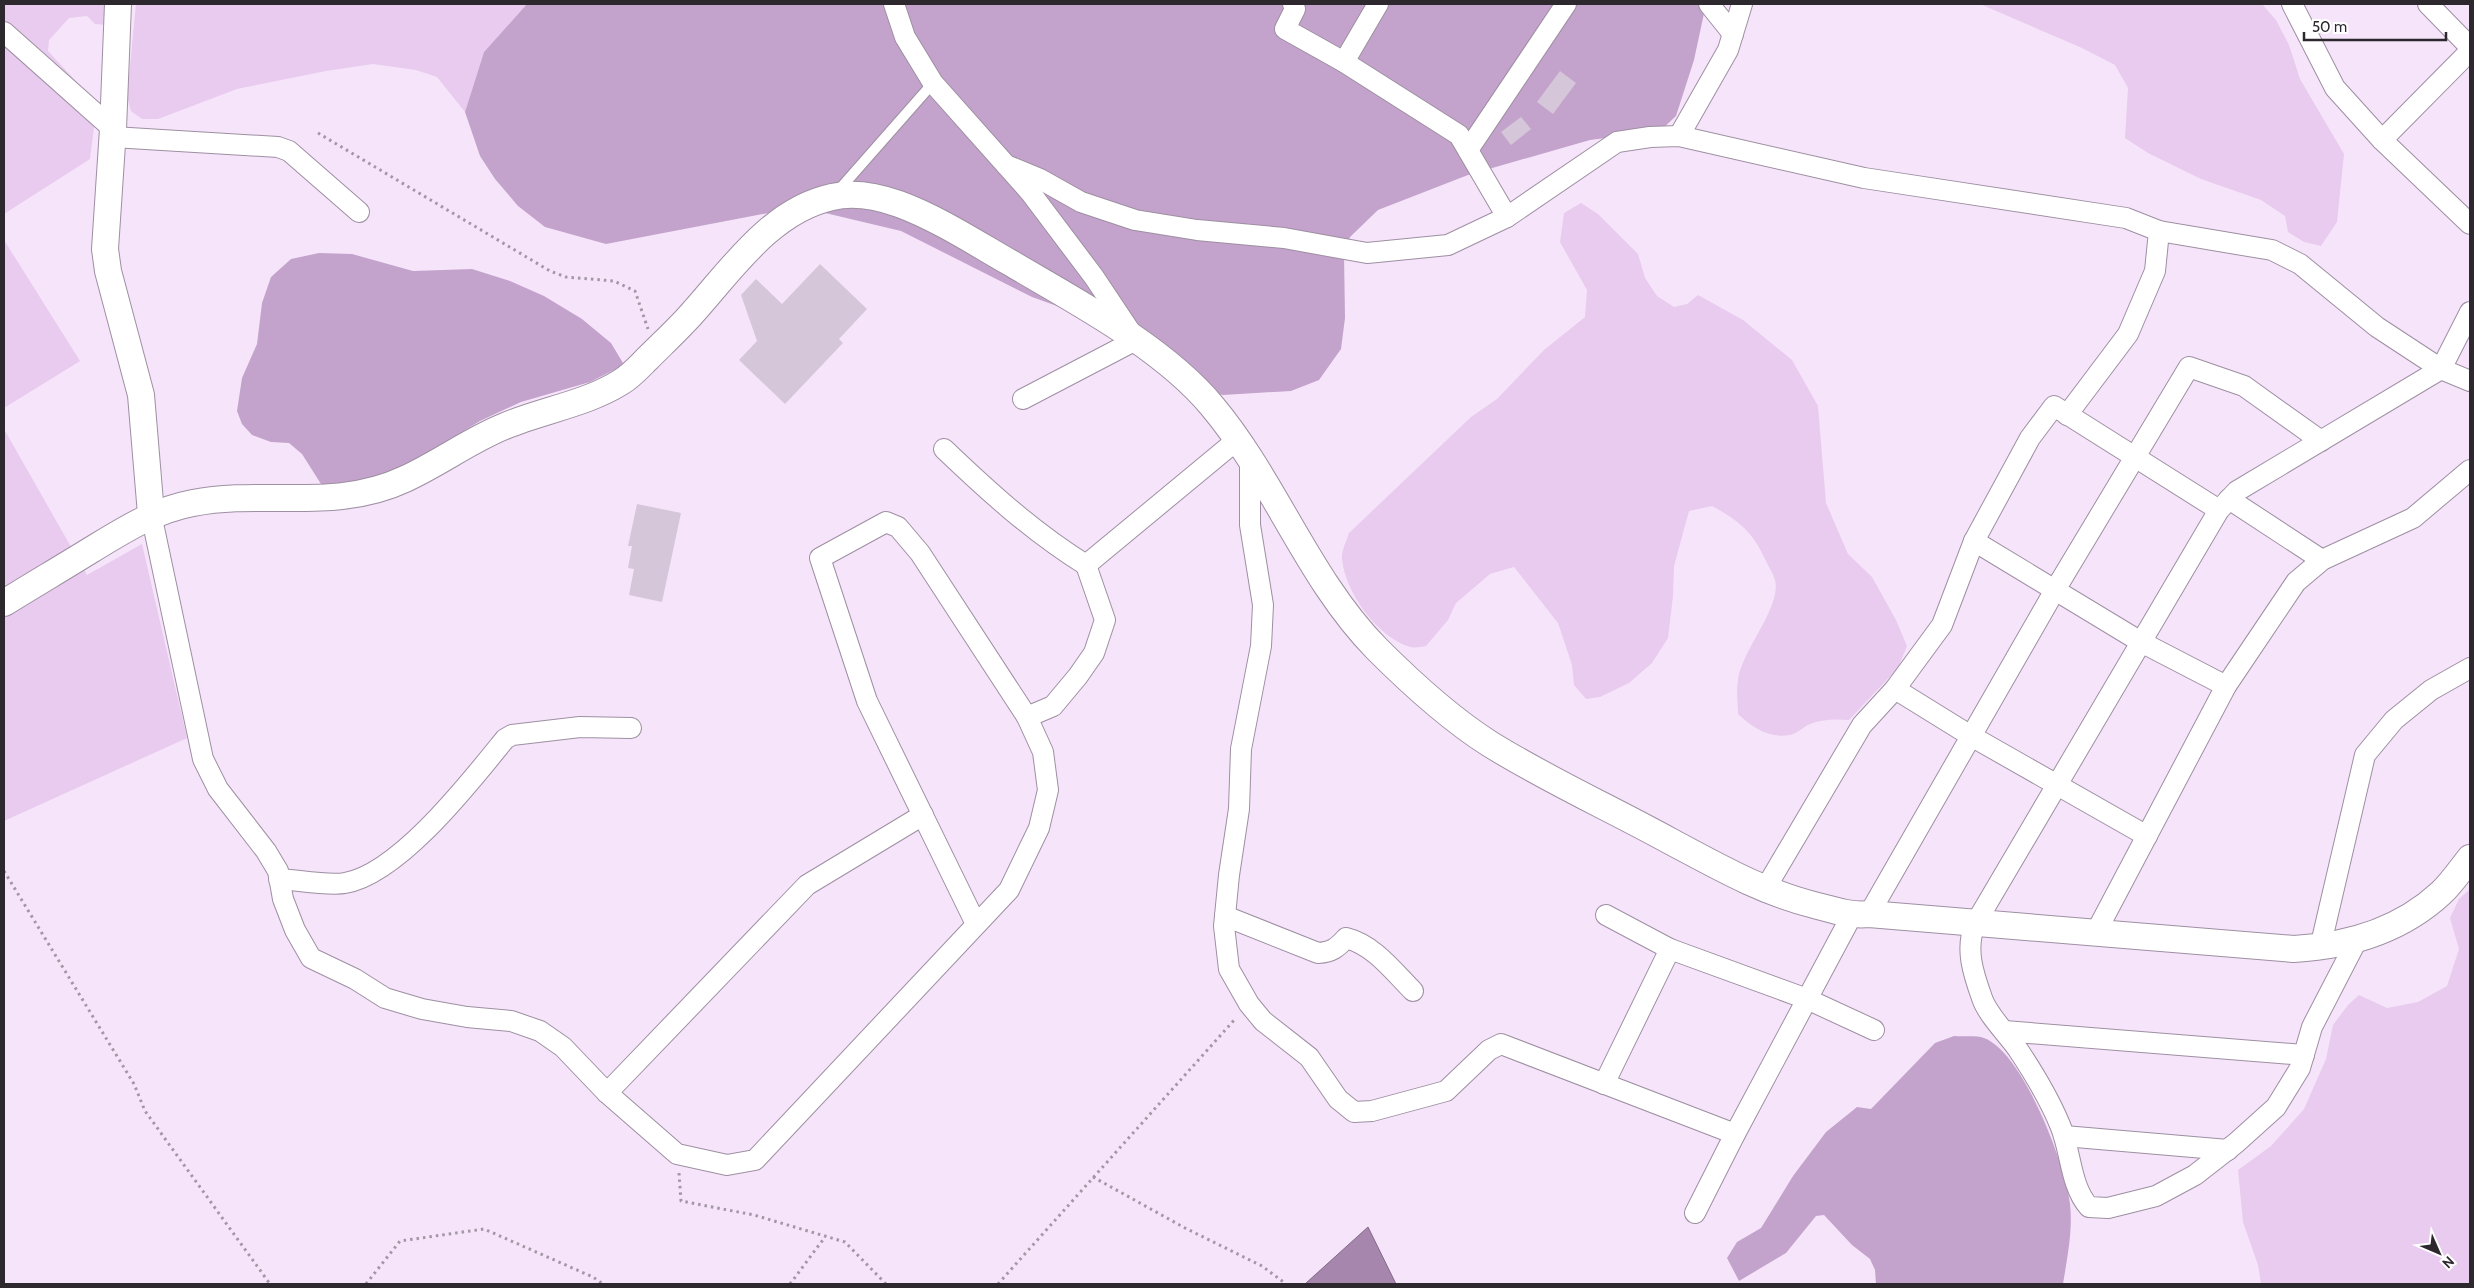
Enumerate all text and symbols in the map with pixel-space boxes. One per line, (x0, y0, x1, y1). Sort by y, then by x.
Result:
scale bar (2304, 10, 2446, 42)
text: 50 m (2312, 18, 2347, 36)
north arrow (2414, 1228, 2464, 1278)
text: N (2438, 1252, 2458, 1272)

